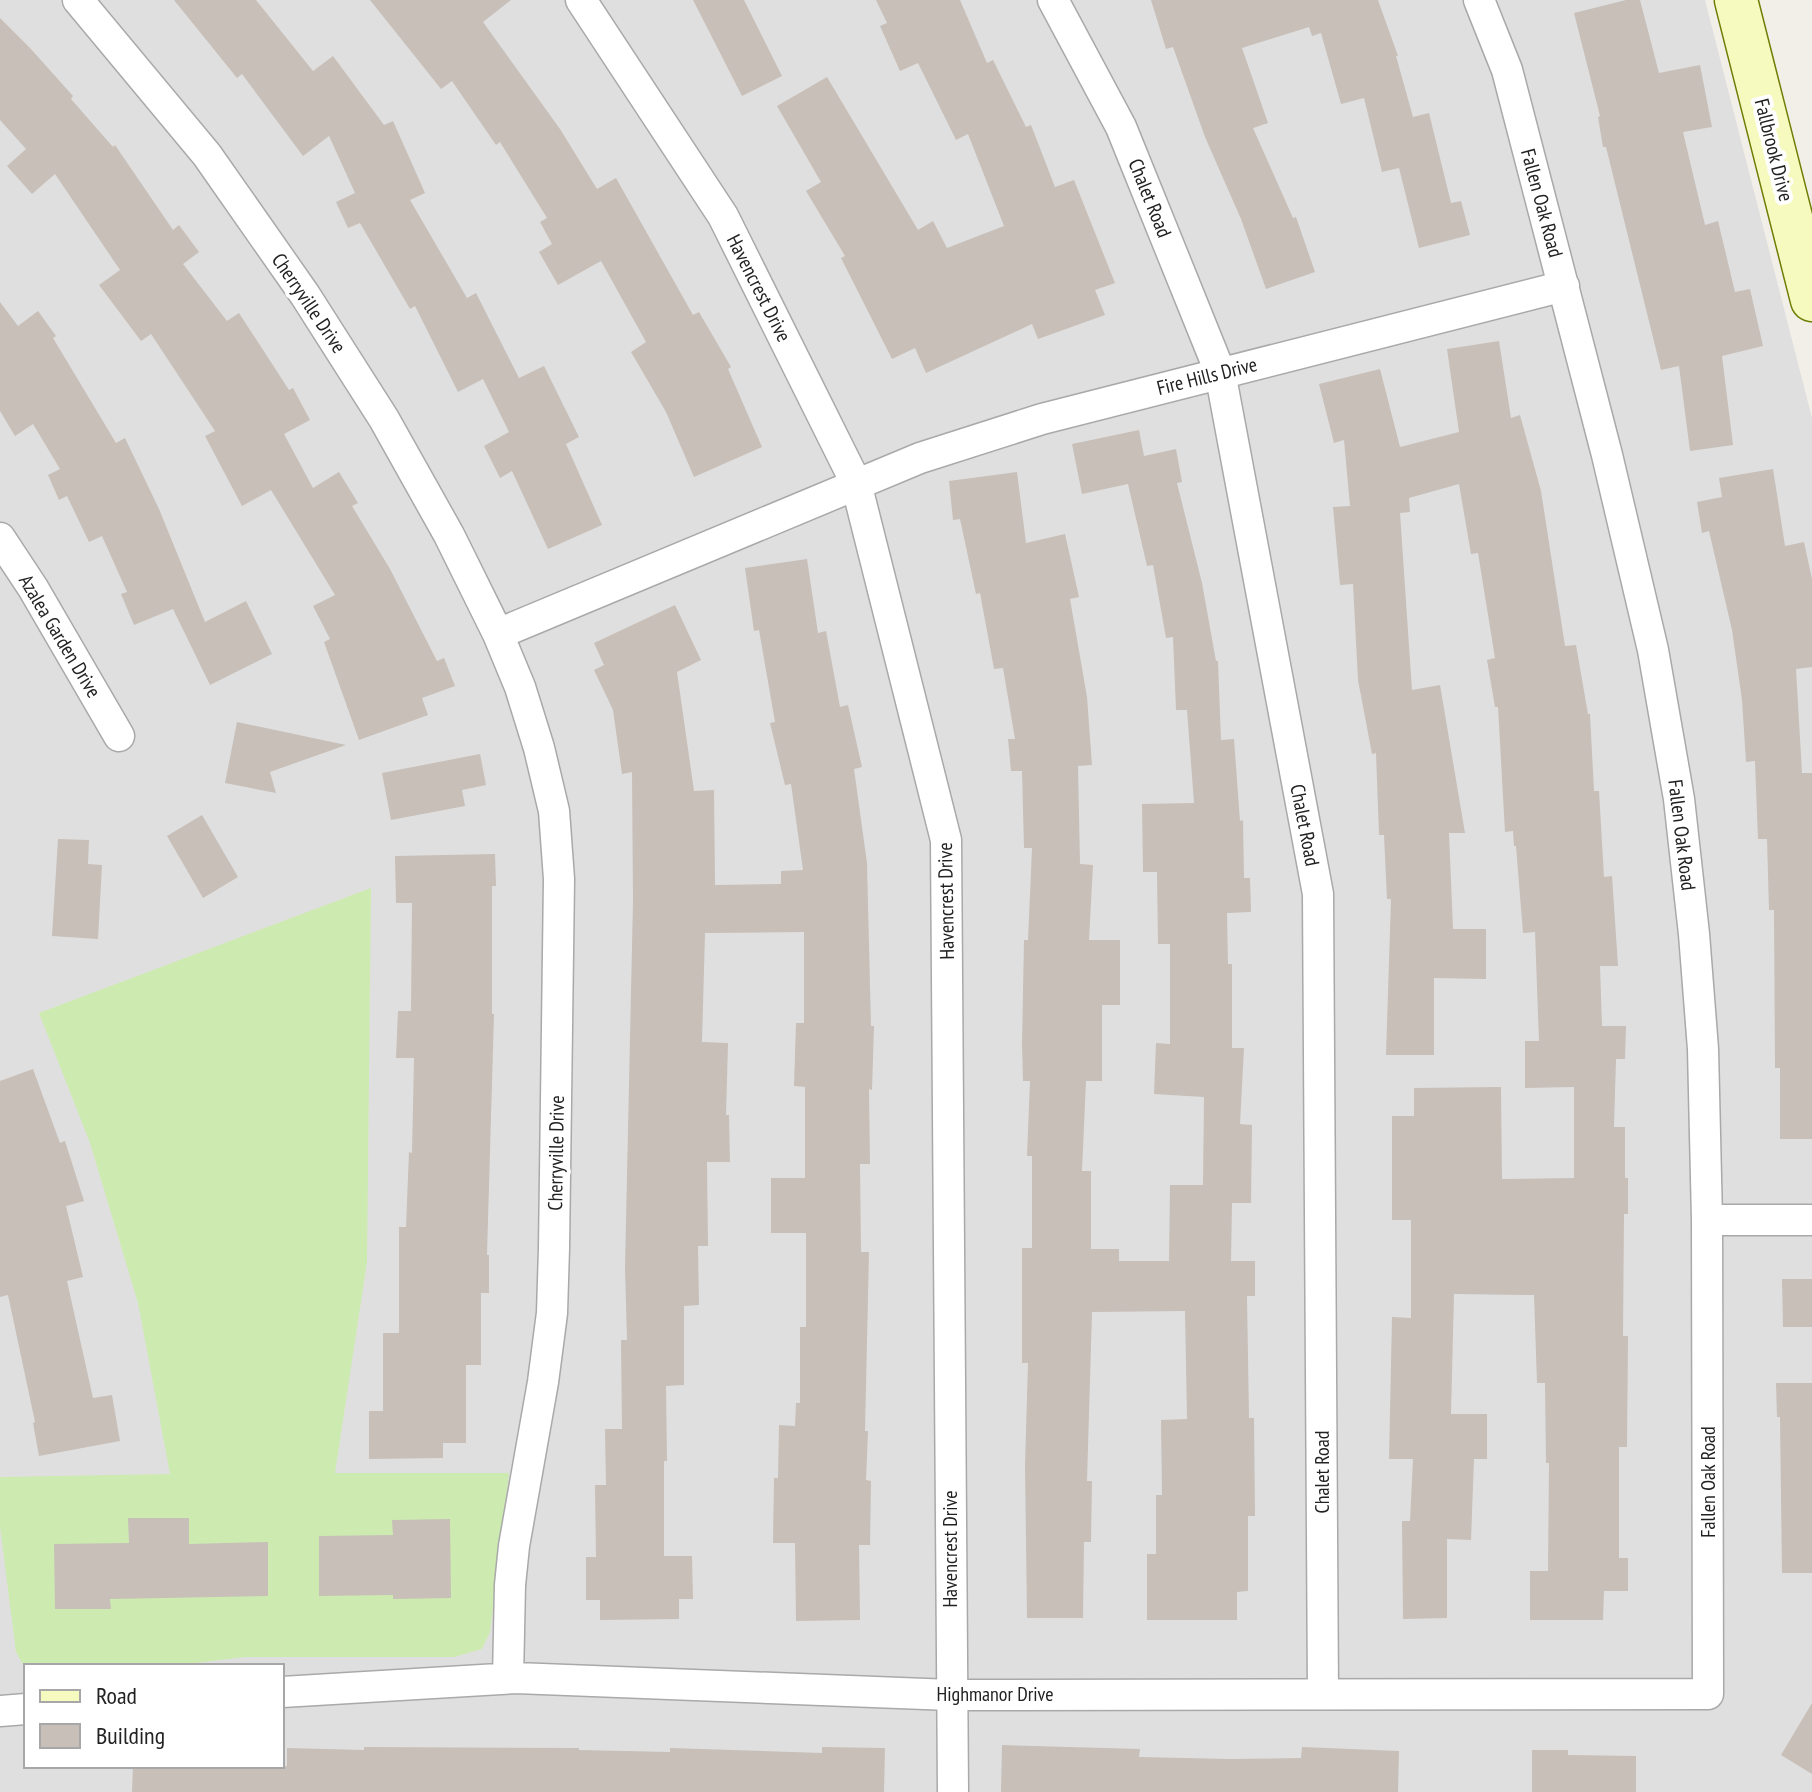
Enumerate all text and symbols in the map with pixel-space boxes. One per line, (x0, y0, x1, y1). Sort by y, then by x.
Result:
street label: Fallbrook Drive (1749, 96, 1799, 204)
street label: Fallen Oak Road (1515, 146, 1569, 260)
street label: Chalet Road (1122, 155, 1178, 241)
street label: Havencrest Drive (721, 230, 797, 346)
street label: Cherryville Drive (266, 248, 352, 358)
street label: Fire Hills Drive (1154, 351, 1260, 401)
street label: Azalea Garden Drive (13, 570, 107, 702)
street label: Fallen Oak Road (1662, 778, 1702, 892)
street label: Chalet Road (1284, 782, 1326, 868)
street label: Havencrest Drive (932, 842, 960, 960)
street label: Cherryville Drive (542, 1095, 570, 1211)
street label: Fallen Oak Road (1695, 1426, 1721, 1538)
street label: Chalet Road (1309, 1431, 1335, 1513)
street label: Havencrest Drive (937, 1490, 963, 1608)
legend (24, 1664, 284, 1768)
text: Road (96, 1680, 137, 1711)
street label: Highmanor Drive (937, 1681, 1054, 1707)
text: Building (96, 1720, 165, 1751)

